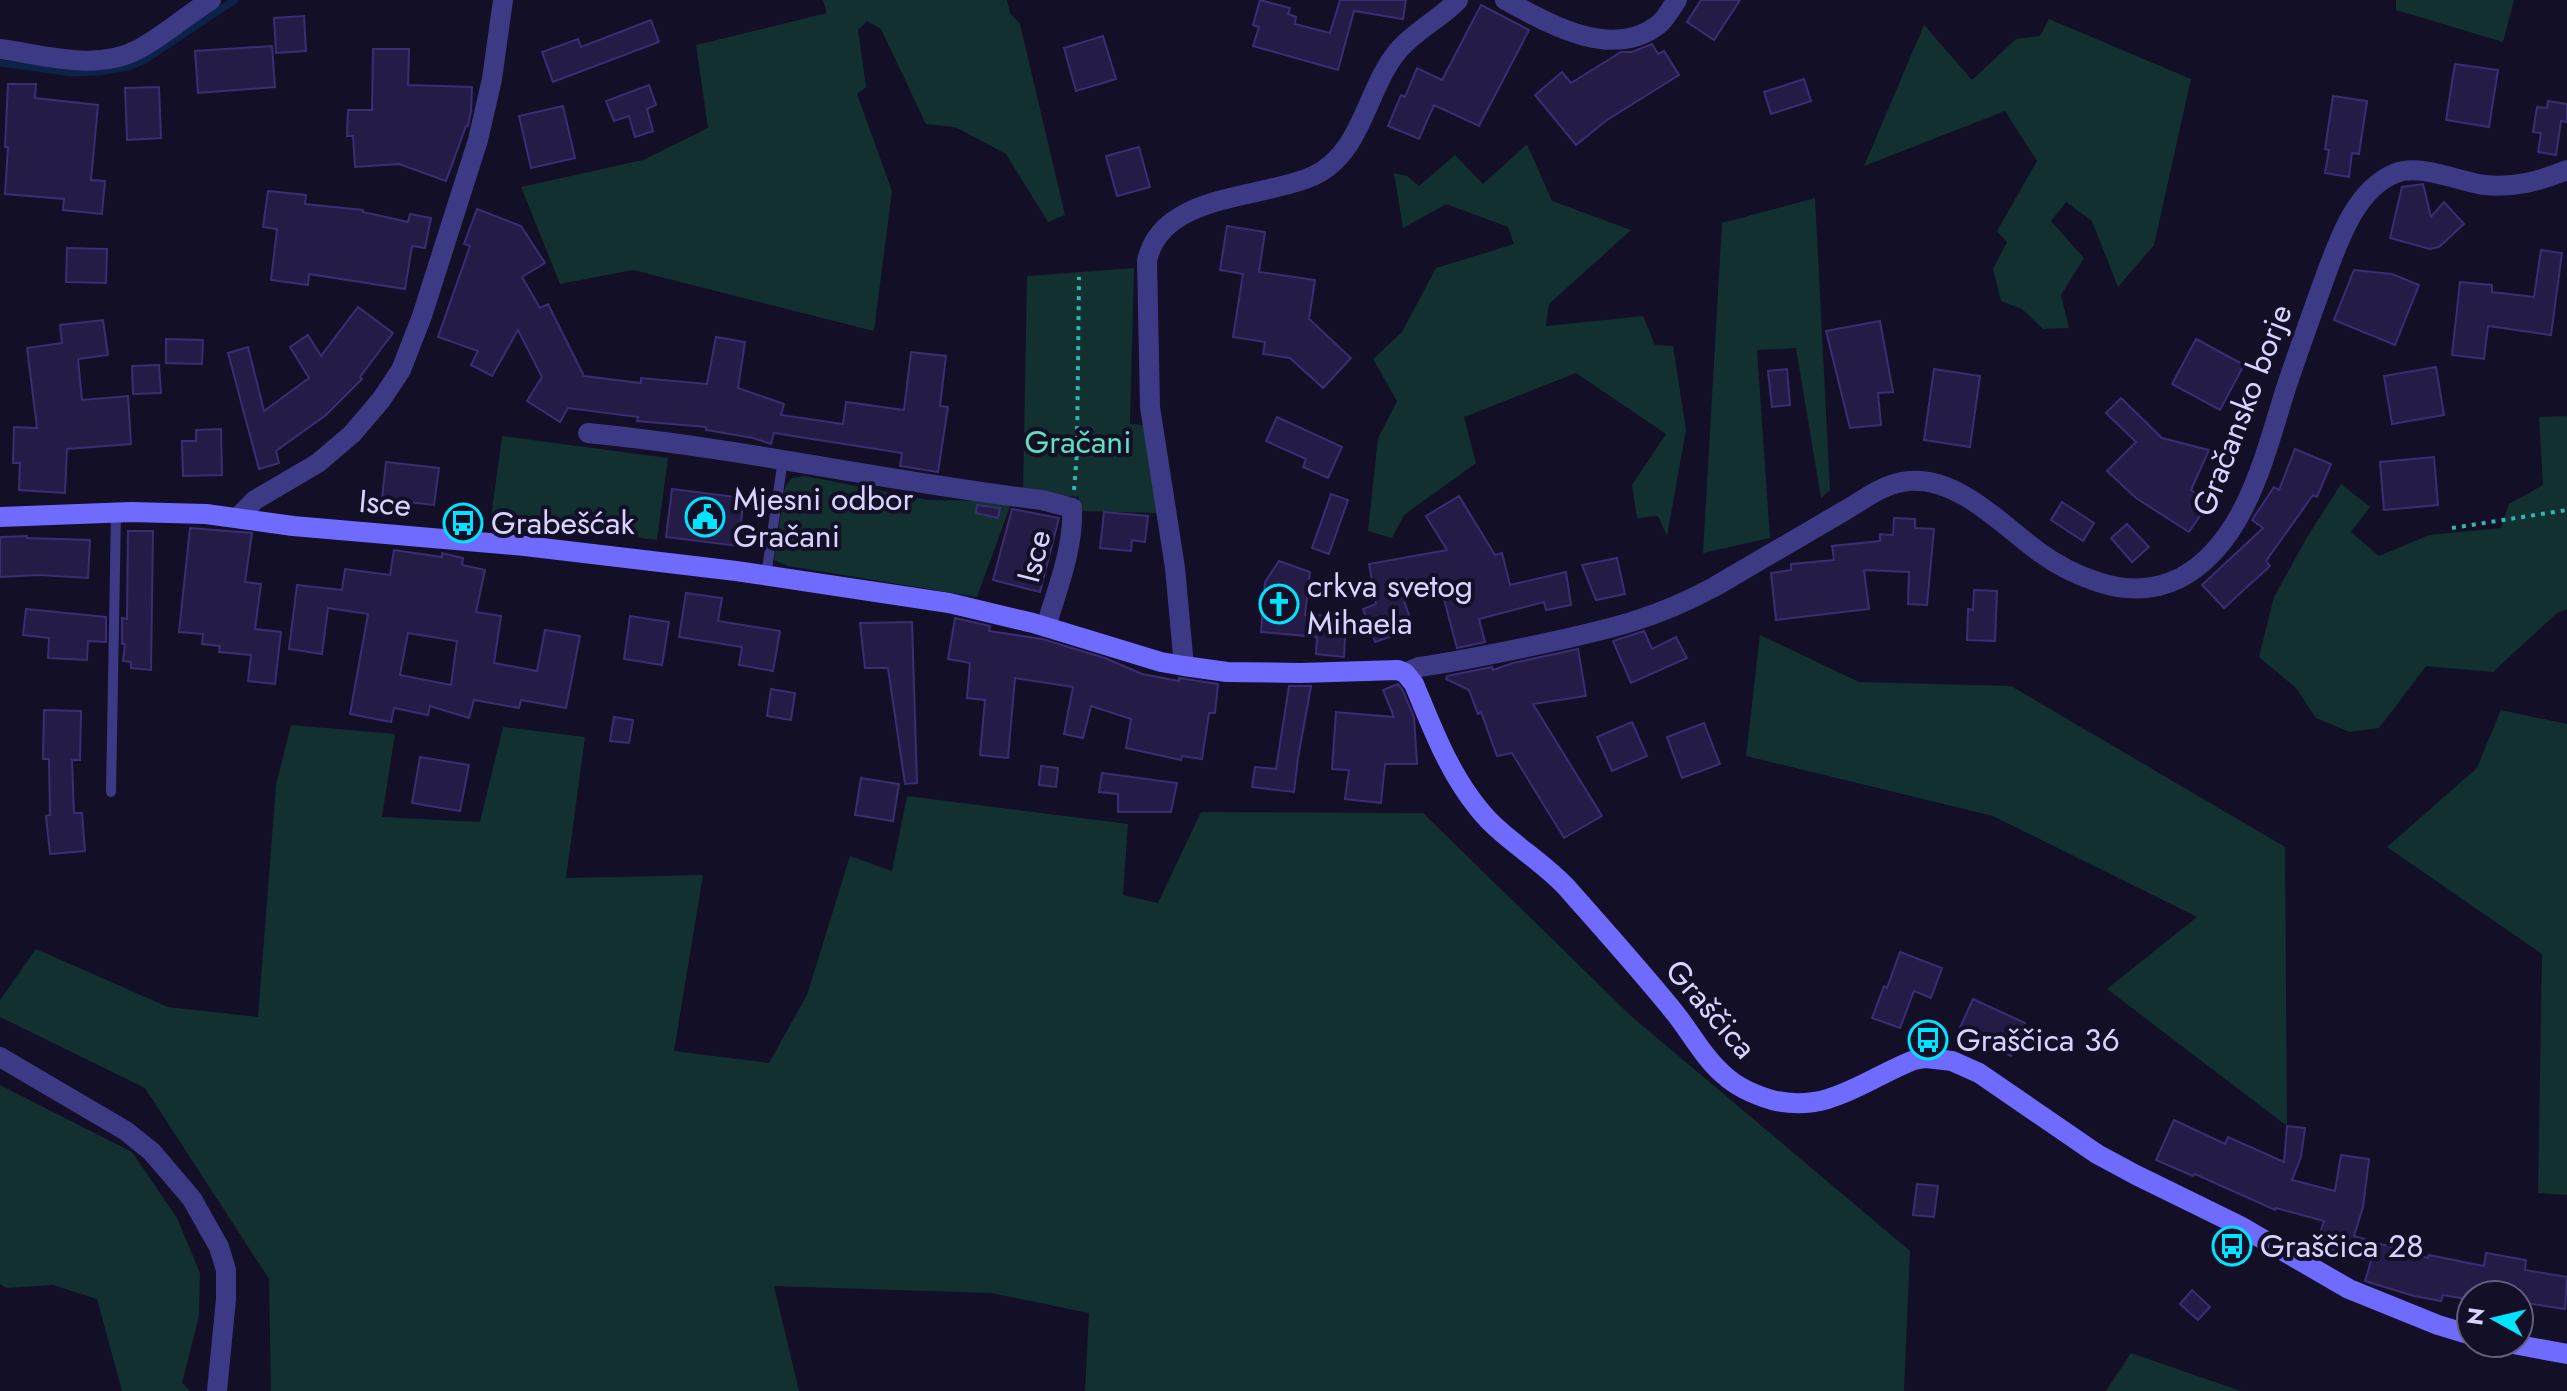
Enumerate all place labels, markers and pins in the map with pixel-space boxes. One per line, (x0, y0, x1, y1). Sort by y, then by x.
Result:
place label: Mjesni odbor Gračani (733, 476, 913, 559)
public building icon: Mjesni odbor Gračani (684, 496, 726, 538)
place label: Grabešćak (491, 500, 635, 546)
bus stop icon: Grabešćak (442, 502, 484, 544)
place label: crkva svetog Mihaela (1307, 563, 1473, 646)
church icon: crkva svetog Mihaela (1258, 583, 1300, 625)
place label: Graščica 36 (1956, 1017, 2120, 1063)
bus stop icon: Graščica 36 (1907, 1019, 1949, 1061)
place label: Graščica 28 (2260, 1223, 2424, 1269)
bus stop icon: Graščica 28 (2211, 1225, 2253, 1267)

